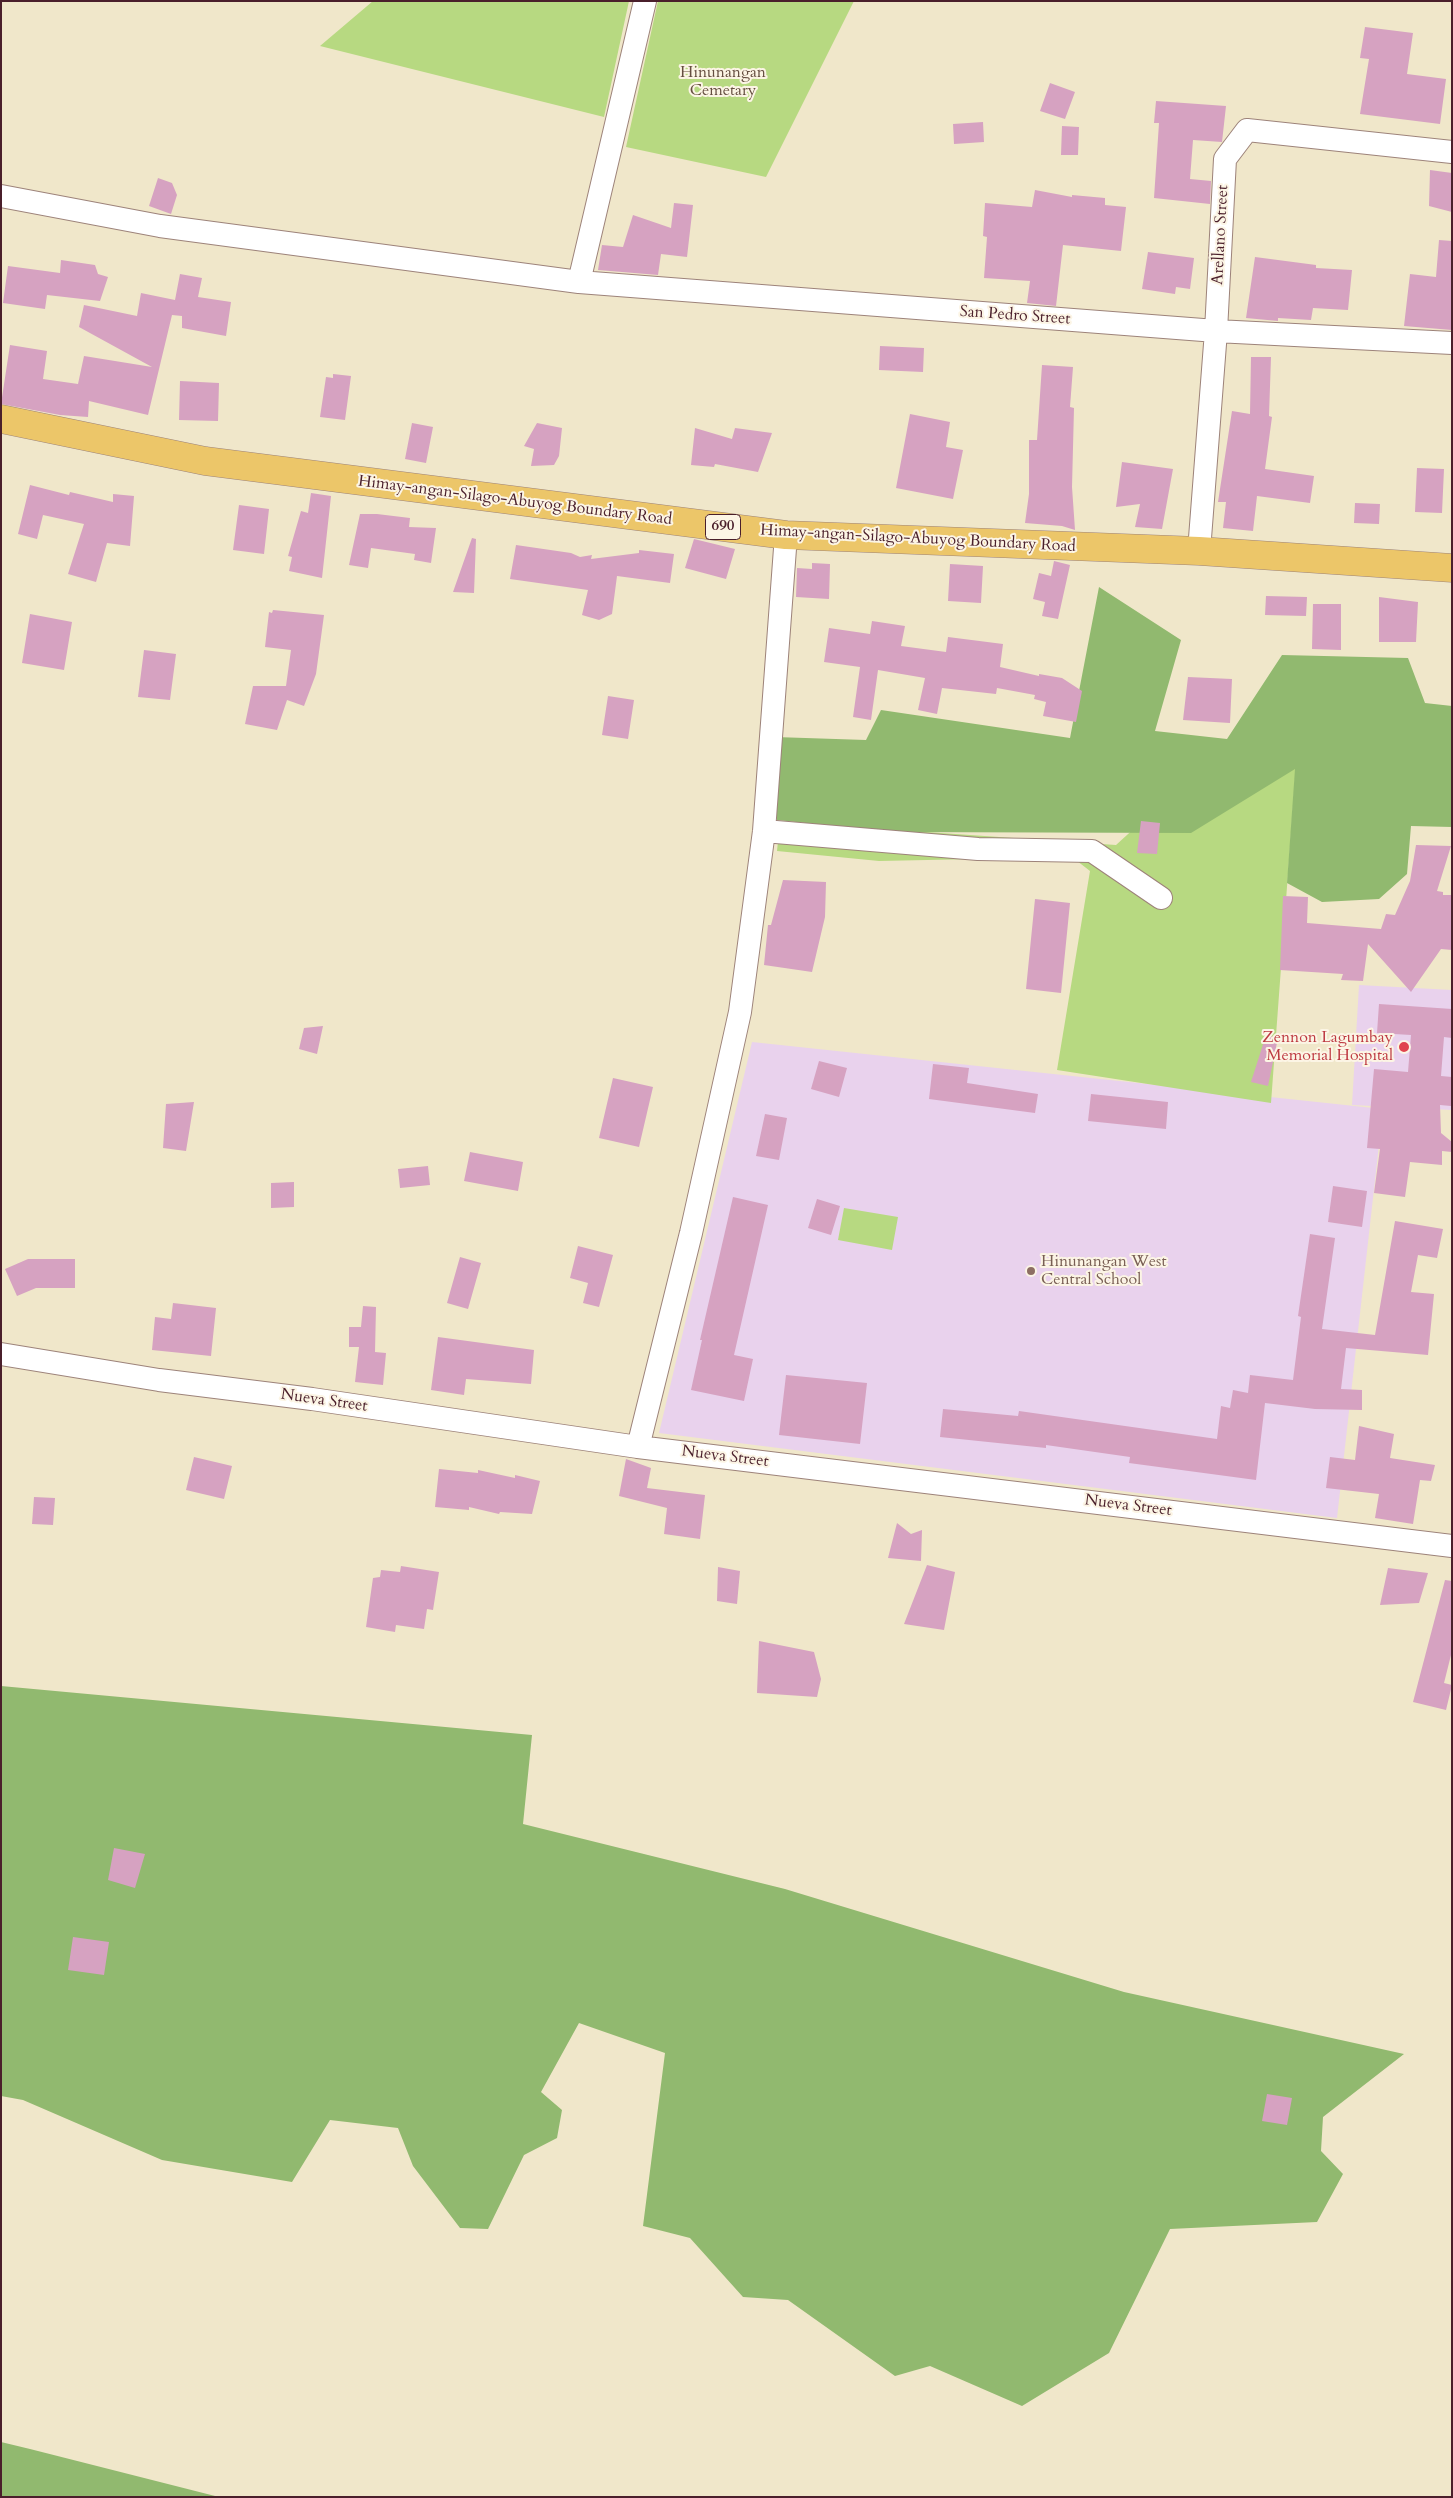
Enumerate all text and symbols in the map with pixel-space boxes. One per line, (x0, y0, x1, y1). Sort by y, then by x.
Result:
park label: Hinunangan Cemetary (680, 63, 766, 101)
street label: Arellano Street (1209, 185, 1233, 285)
street label: San Pedro Street (959, 303, 1071, 329)
street label: Himay-angan-Silago-Abuyog Boundary Road (357, 472, 673, 530)
road number: 690 (706, 514, 740, 540)
street label: Himay-angan-Silago-Abuyog Boundary Road (760, 521, 1076, 557)
place label: Zennon Lagumbay Memorial Hospital (1262, 1028, 1393, 1066)
marker: Zennon Lagumbay Memorial Hospital (1397, 1040, 1411, 1054)
place label: Hinunangan West Central School (1041, 1252, 1166, 1290)
marker: Hinunangan West Central School (1025, 1265, 1037, 1277)
street label: Nueva Street (279, 1385, 369, 1417)
street label: Nueva Street (680, 1442, 770, 1472)
street label: Nueva Street (1083, 1491, 1173, 1521)

